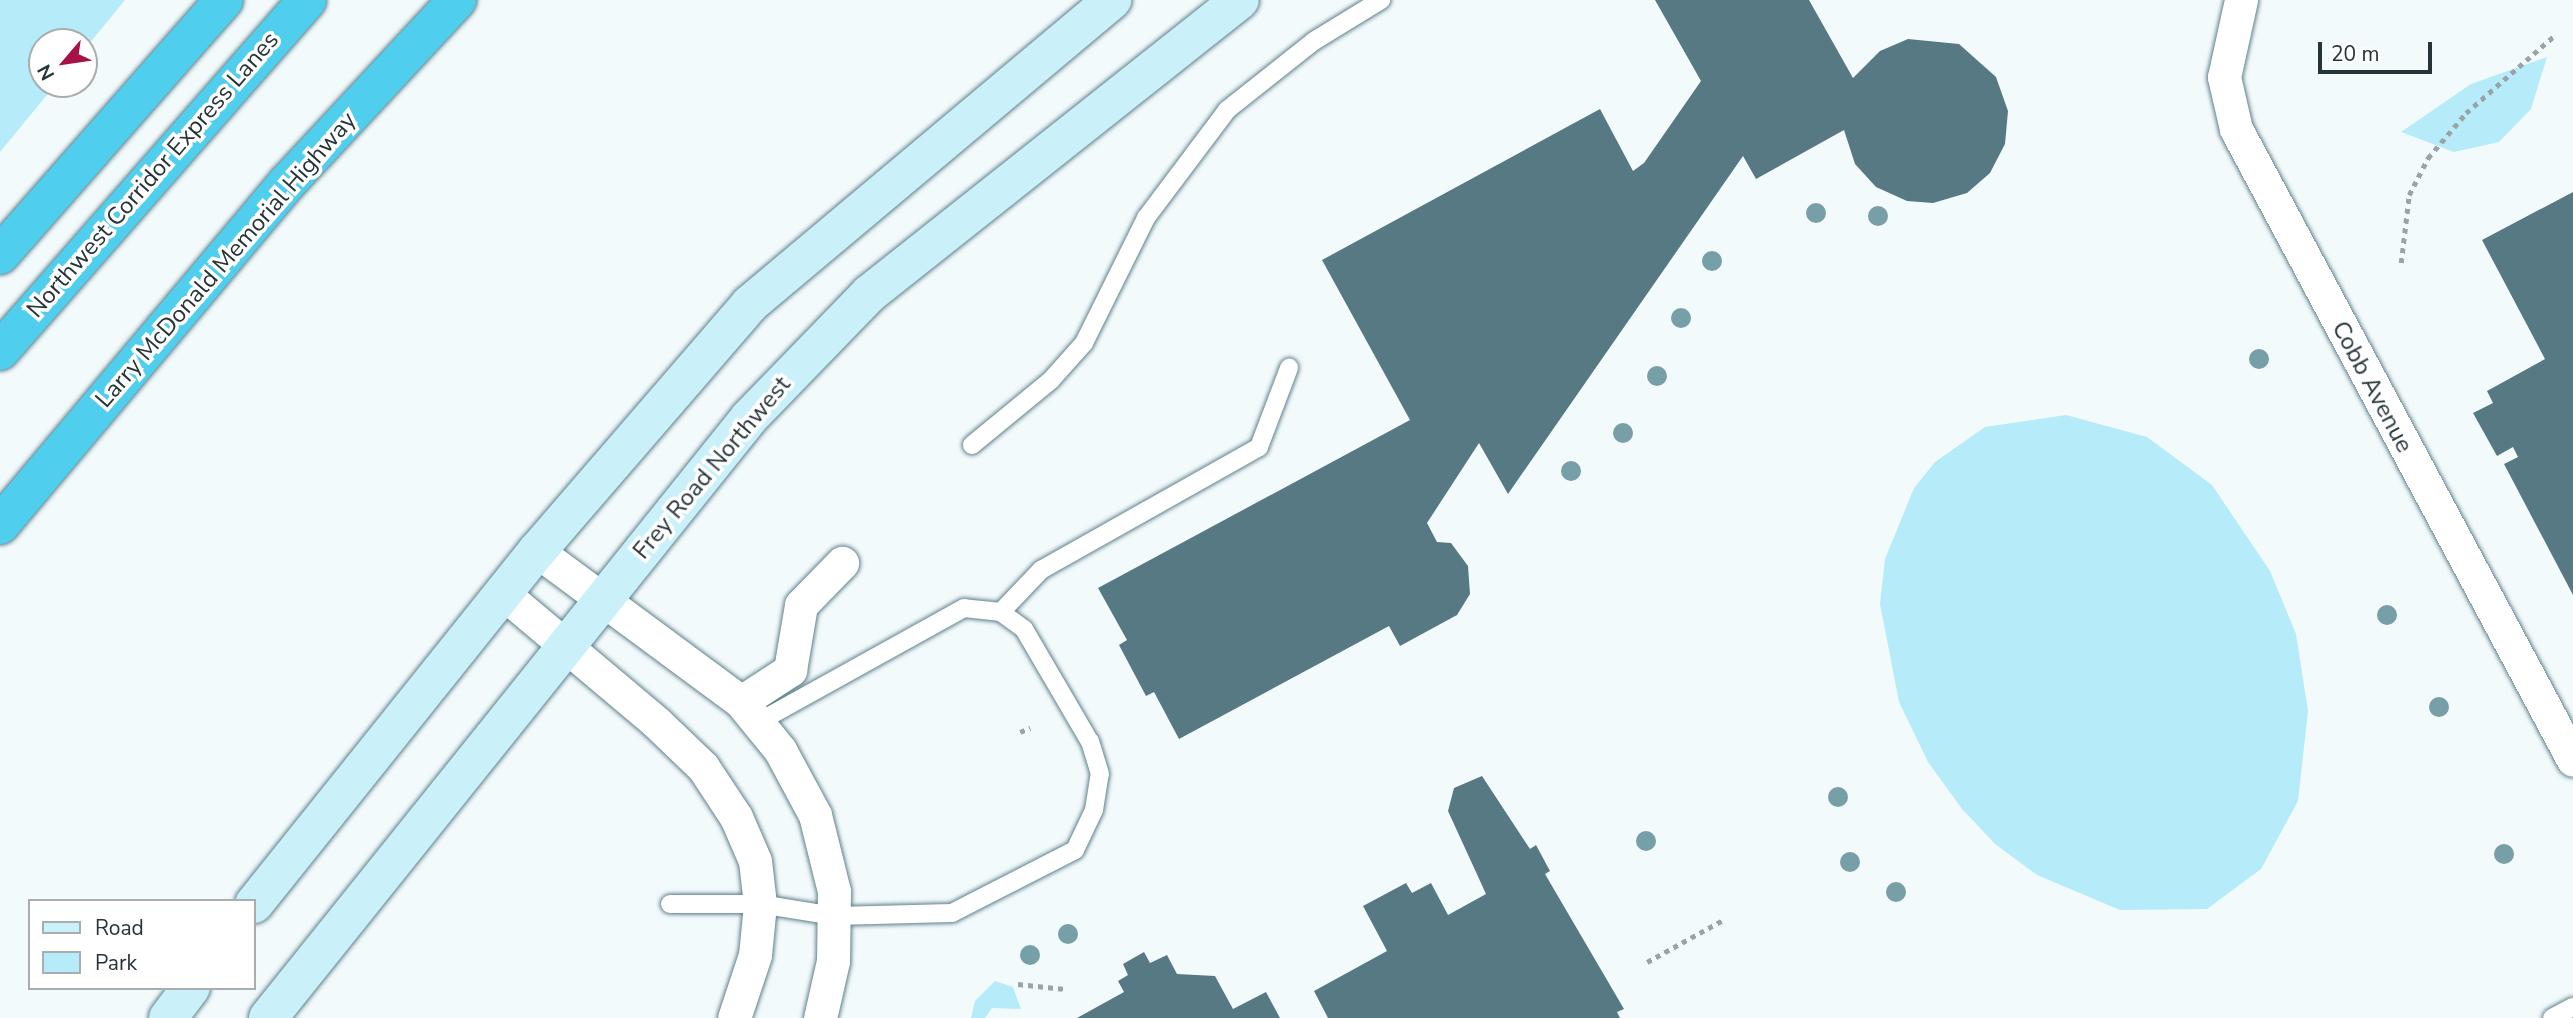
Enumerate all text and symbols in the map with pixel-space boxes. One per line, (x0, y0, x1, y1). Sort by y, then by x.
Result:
street label: Northwest Corridor Express Lanes (21, 26, 285, 324)
north arrow (28, 28, 98, 98)
scale bar (2321, 28, 2435, 72)
text: 20 m (2331, 40, 2380, 68)
street label: Larry McDonald Memorial Highway (90, 106, 362, 414)
street label: Cobb Avenue (2325, 316, 2419, 458)
street label: Frey Road Northwest (627, 371, 797, 565)
legend (28, 899, 256, 990)
text: Road (95, 914, 144, 942)
text: Park (95, 949, 137, 977)

